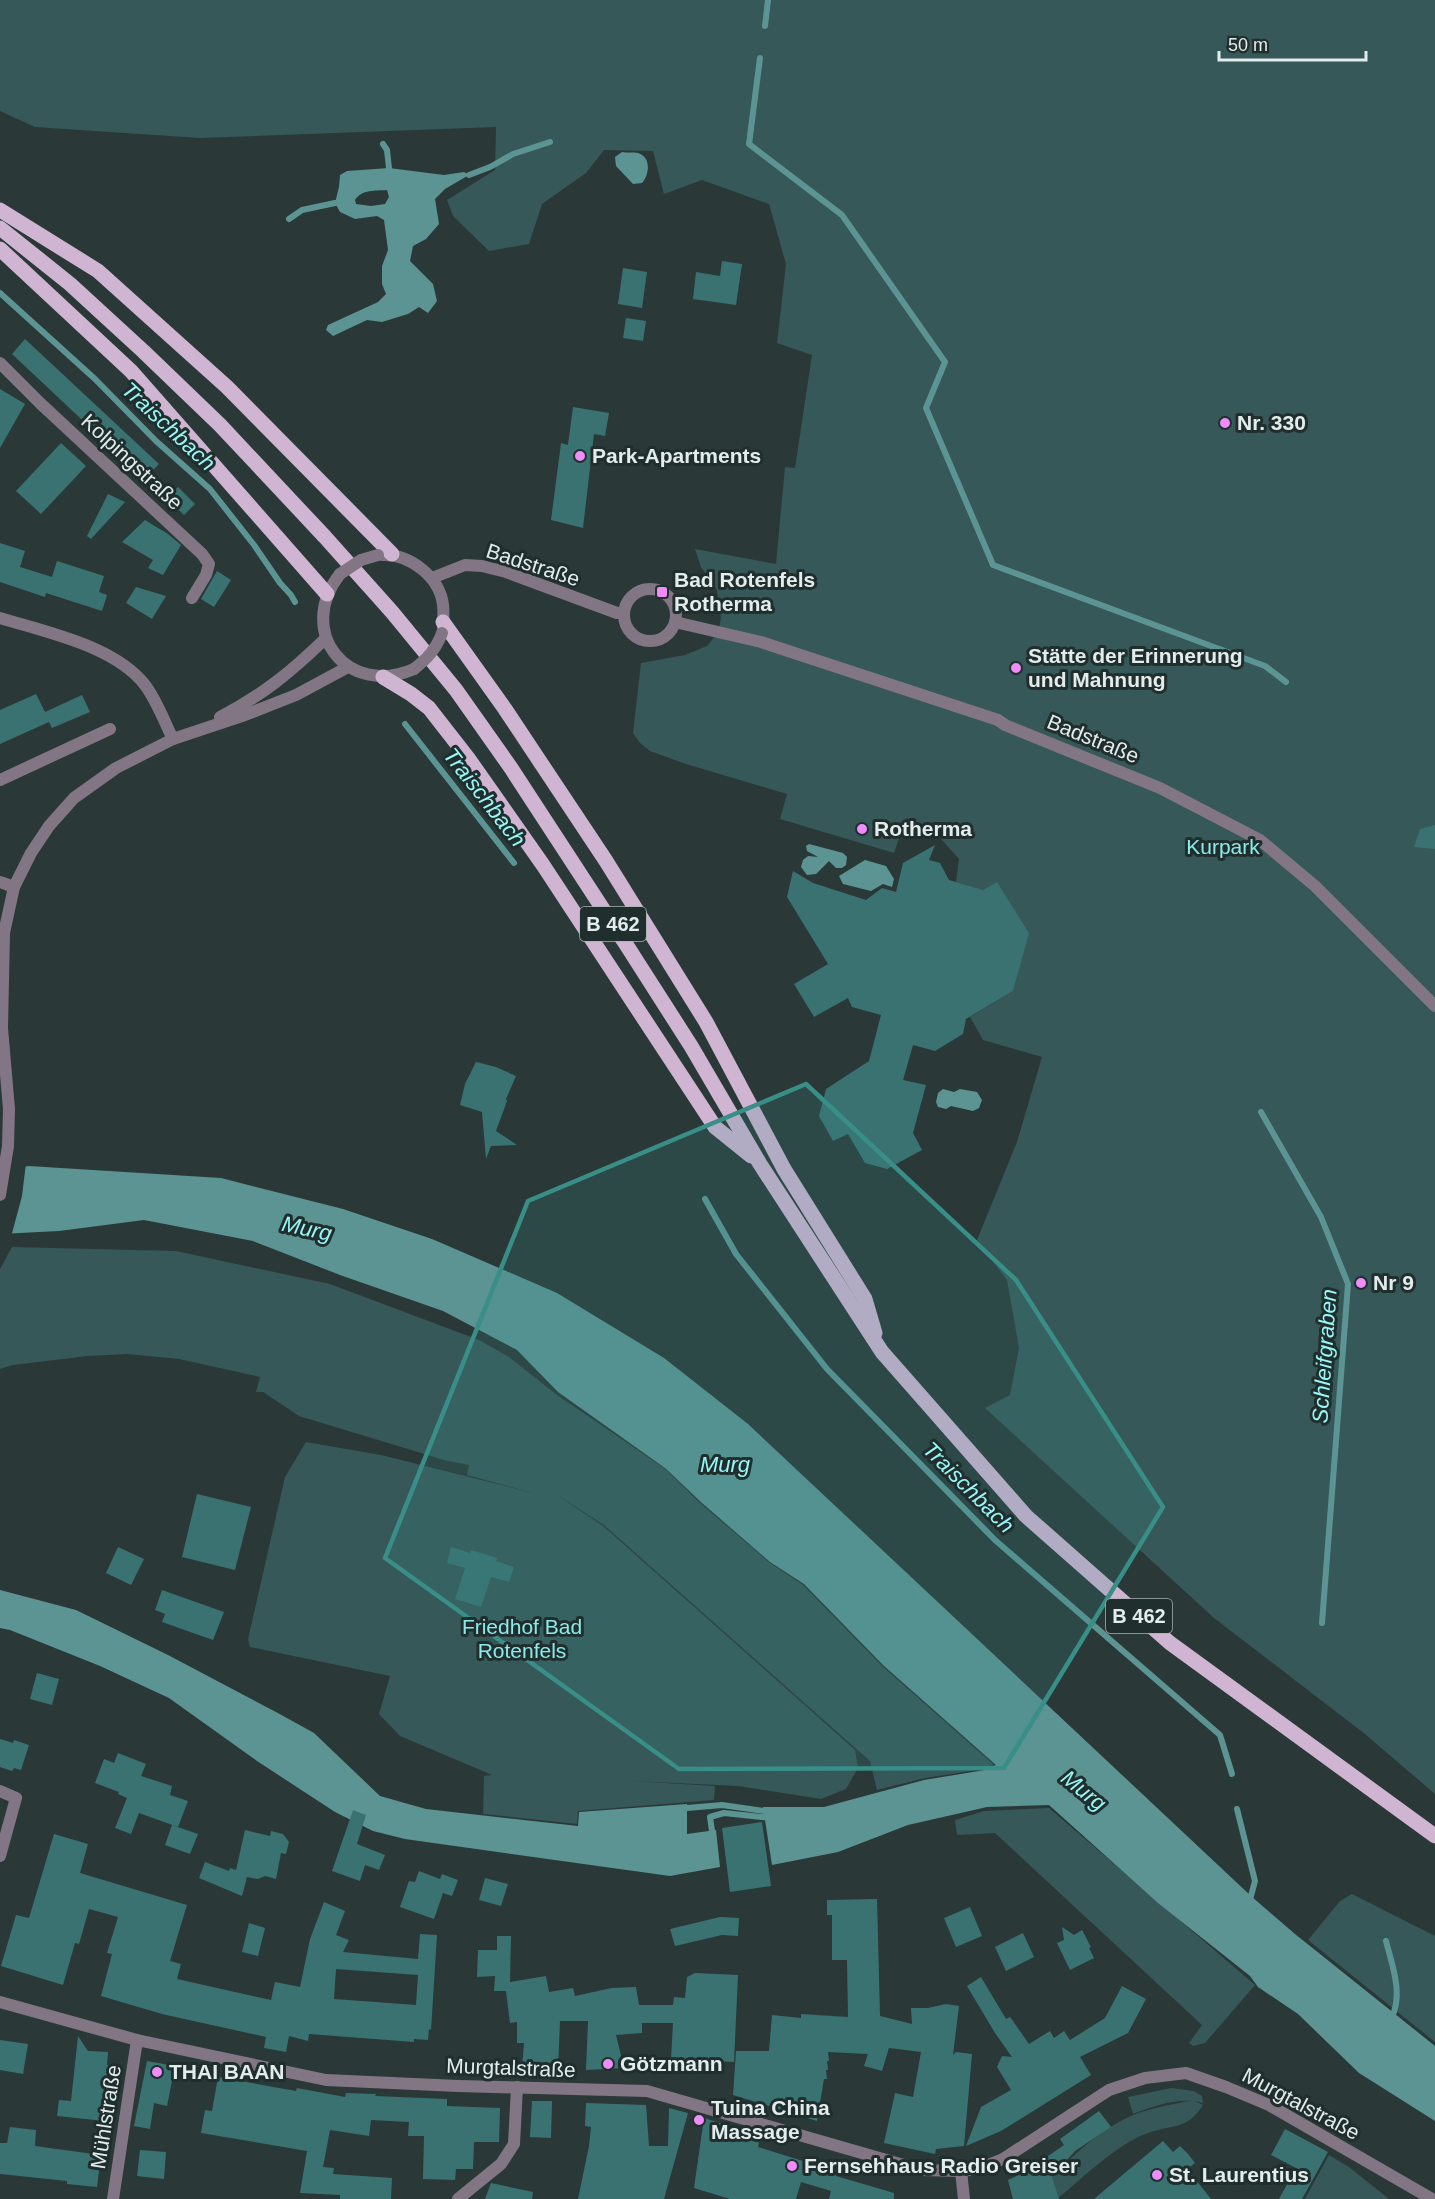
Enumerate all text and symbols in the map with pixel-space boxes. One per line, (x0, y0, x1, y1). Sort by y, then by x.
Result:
scale bar (1219, 24, 1366, 62)
text: 50 m (1228, 35, 1268, 55)
water label: Traischbach (117, 377, 220, 476)
street label: Kolpingstraße (77, 409, 188, 514)
place label: Nr. 330 (1237, 411, 1306, 434)
marker: Nr. 330 (1218, 416, 1232, 430)
place label: Park-Apartments (592, 444, 761, 467)
marker: Park-Apartments (573, 449, 587, 463)
street label: Badstraße (484, 539, 583, 590)
place label: Bad Rotenfels Rotherma (674, 568, 815, 615)
marker: Bad Rotenfels Rotherma (655, 585, 669, 599)
place label: Stätte der Erinnerung und Mahnung (1028, 644, 1243, 691)
marker: Stätte der Erinnerung und Mahnung (1009, 661, 1023, 675)
street label: Badstraße (1044, 710, 1142, 767)
water label: Traischbach (438, 743, 531, 852)
place label: Rotherma (874, 817, 972, 840)
marker: Rotherma (855, 822, 869, 836)
park label: Kurpark (1186, 835, 1260, 858)
road number: B 462 (580, 907, 646, 941)
water label: Murg (280, 1211, 335, 1246)
place label: Nr 9 (1373, 1271, 1414, 1294)
marker: Nr 9 (1354, 1276, 1368, 1290)
water label: Schleifgraben (1307, 1288, 1342, 1424)
water label: Traischbach (918, 1437, 1019, 1538)
water label: Murg (700, 1452, 751, 1477)
road number: B 462 (1106, 1599, 1172, 1633)
park label: Friedhof Bad Rotenfels (462, 1615, 582, 1662)
water label: Murg (1056, 1765, 1112, 1816)
place label: Götzmann (620, 2052, 723, 2075)
street label: Murgtalstraße (446, 2054, 576, 2081)
marker: Götzmann (601, 2057, 615, 2071)
place label: THAI BAAN (169, 2060, 285, 2083)
street label: Mühlstraße (86, 2063, 125, 2171)
street label: Murgtalstraße (1239, 2063, 1364, 2144)
marker: THAI BAAN (150, 2065, 164, 2079)
place label: Tuina China Massage (711, 2096, 830, 2143)
marker: Tuina China Massage (692, 2113, 706, 2127)
place label: Fernsehhaus Radio Greiser (804, 2154, 1078, 2177)
marker: Fernsehhaus Radio Greiser (785, 2159, 799, 2173)
place label: St. Laurentius (1169, 2163, 1309, 2186)
marker: St. Laurentius (1150, 2168, 1164, 2182)

